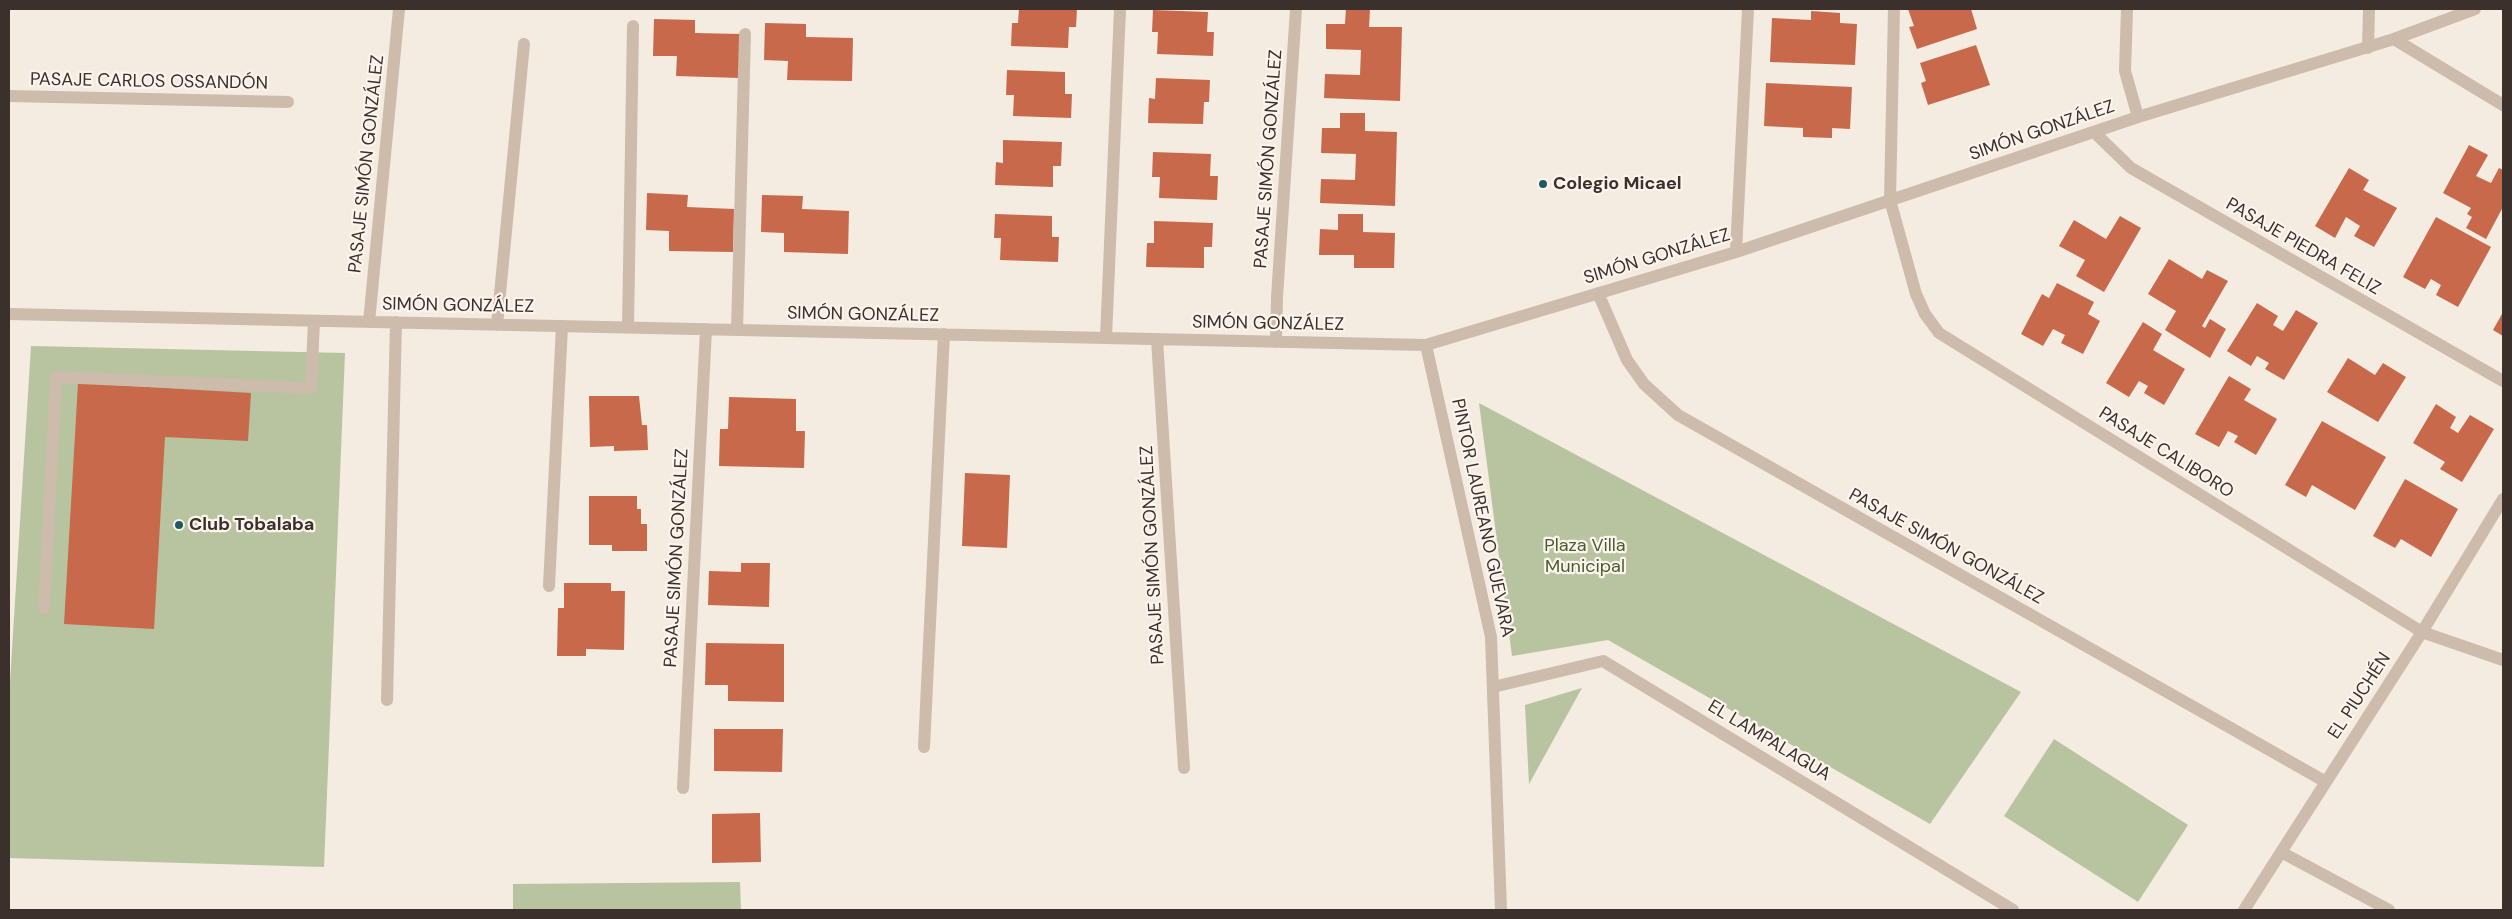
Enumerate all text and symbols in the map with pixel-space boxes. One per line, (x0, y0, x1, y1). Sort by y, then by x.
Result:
street label: PASAJE SIMÓN GONZÁLEZ (1251, 49, 1287, 269)
street label: PASAJE SIMÓN GONZÁLEZ (345, 54, 389, 274)
street label: PASAJE CARLOS OSSANDÓN (30, 69, 268, 95)
street label: SIMÓN GONZÁLEZ (1967, 96, 2117, 166)
place label: Colegio Micael (1553, 173, 1682, 195)
marker: Colegio Micael (1537, 178, 1549, 190)
street label: PASAJE PIEDRA FELIZ (2222, 194, 2384, 300)
street label: SIMÓN GONZÁLEZ (1581, 224, 1733, 290)
street label: SIMÓN GONZÁLEZ (382, 294, 534, 318)
street label: SIMÓN GONZÁLEZ (787, 303, 939, 327)
street label: SIMÓN GONZÁLEZ (1192, 312, 1344, 336)
street label: PINTOR LAUREANO GUEVARA (1446, 397, 1518, 639)
street label: PASAJE CALIBORO (2095, 403, 2237, 503)
street label: PASAJE SIMÓN GONZÁLEZ (1136, 445, 1170, 665)
street label: PASAJE SIMÓN GONZÁLEZ (660, 448, 694, 668)
street label: PASAJE SIMÓN GONZÁLEZ (1845, 484, 2047, 610)
place label: Club Tobalaba (189, 514, 314, 536)
marker: Club Tobalaba (173, 519, 185, 531)
park label: Plaza Villa Municipal (1544, 535, 1626, 578)
street label: EL PIUCHÉN (2324, 649, 2396, 743)
street label: EL LAMPALAGUA (1704, 696, 1834, 786)

